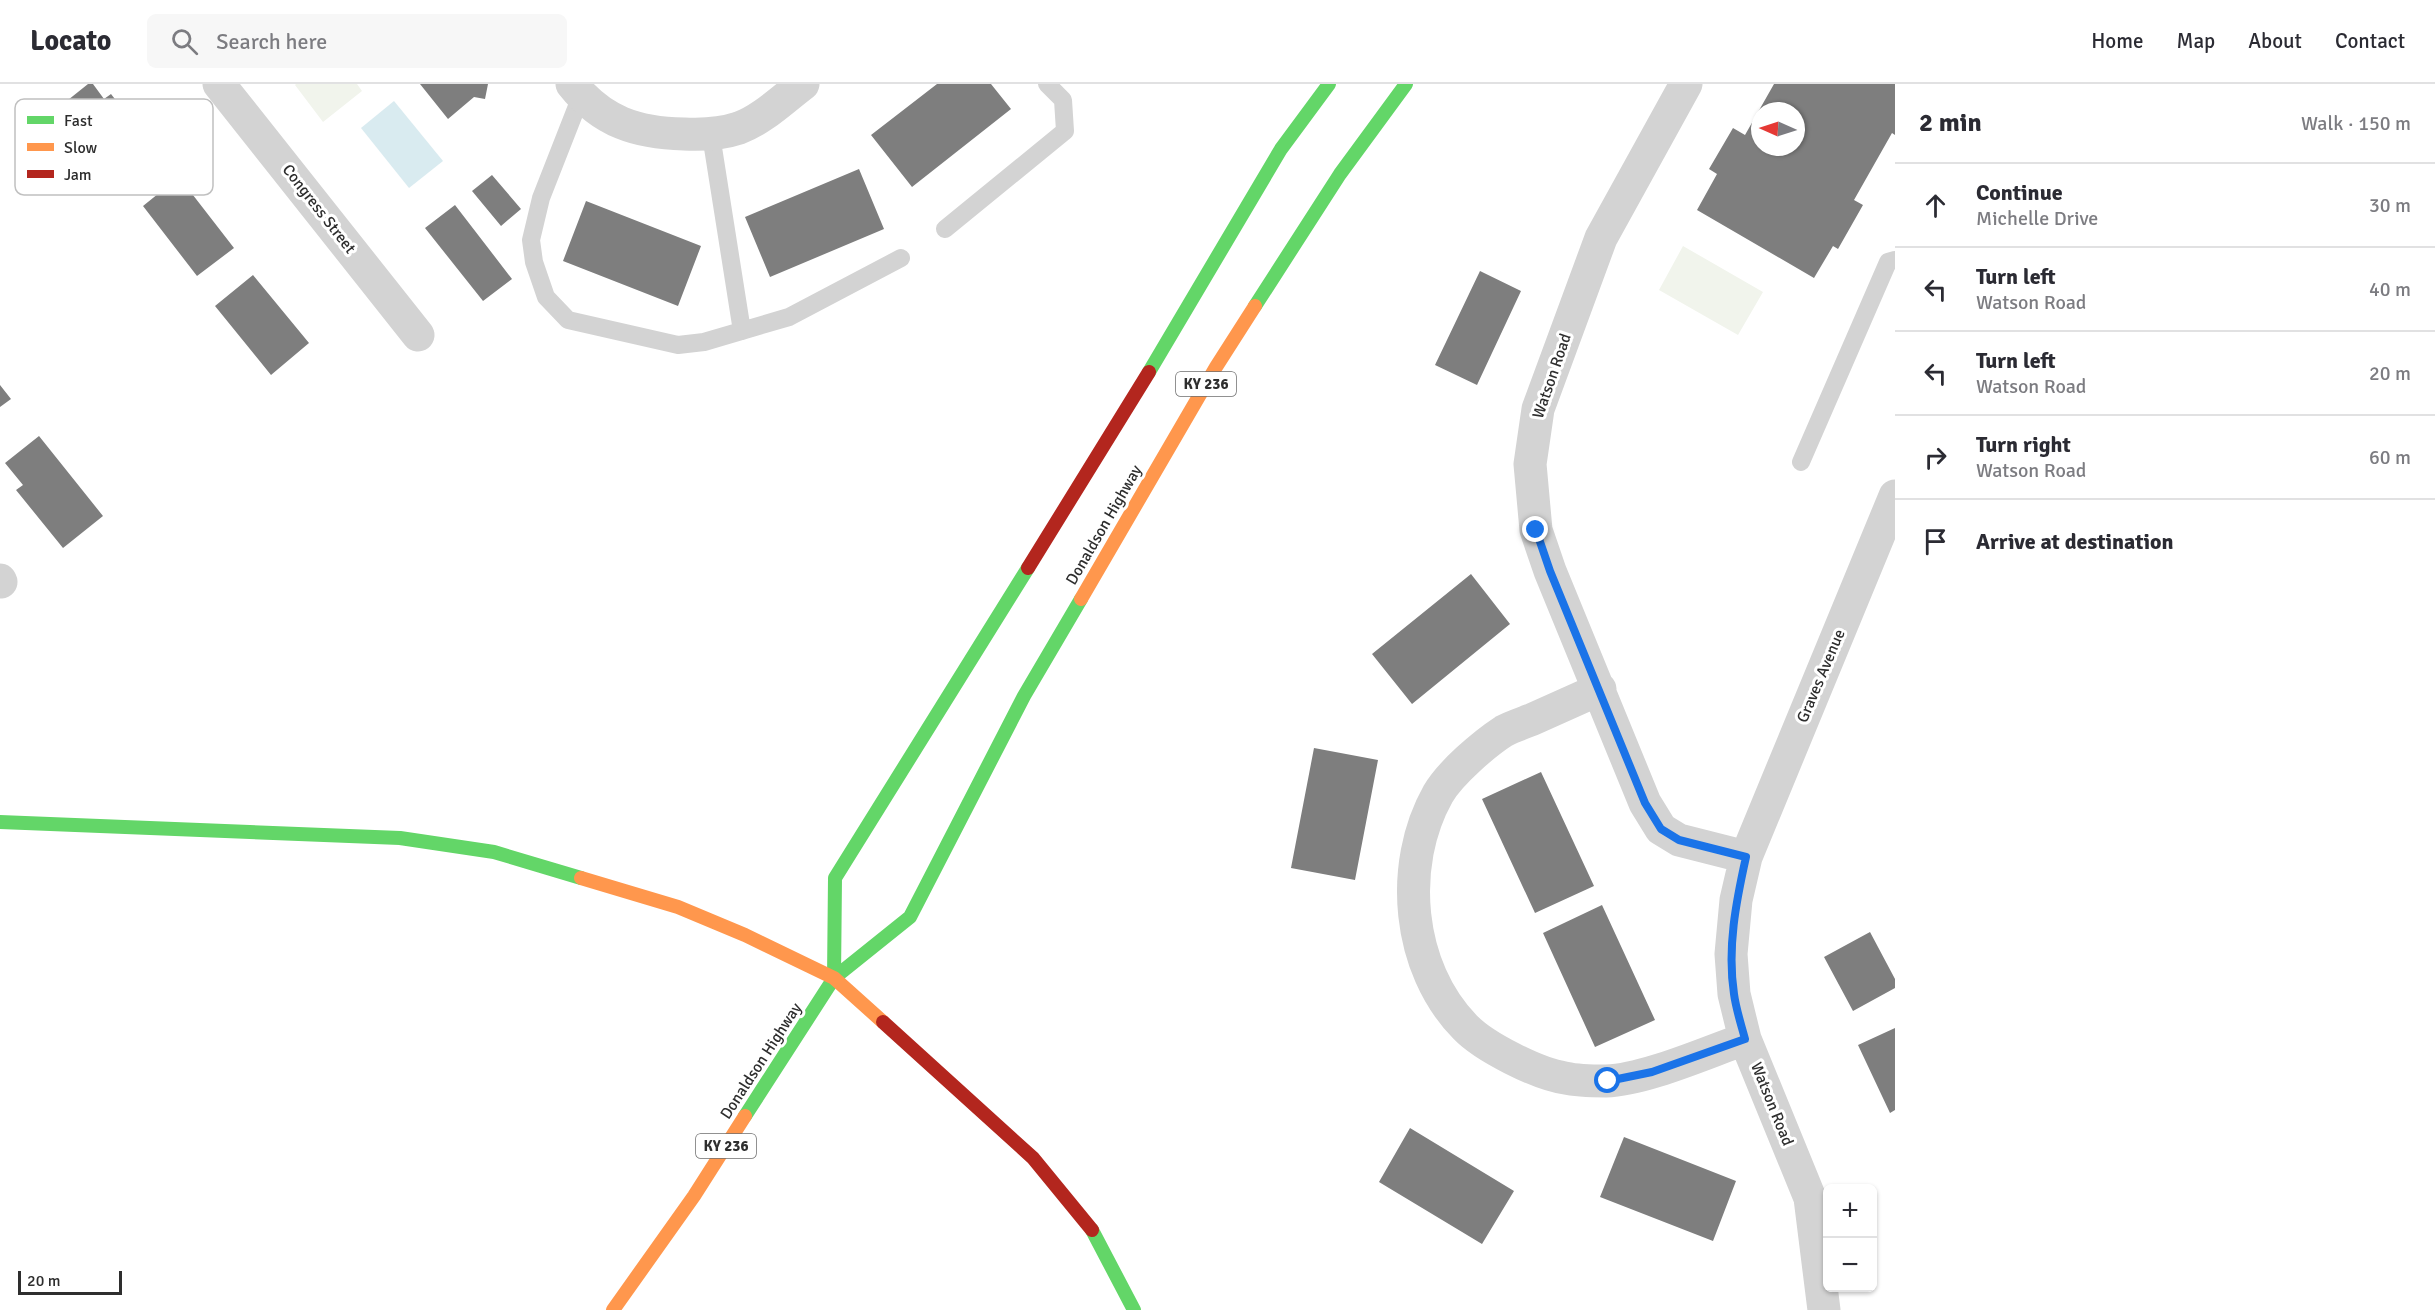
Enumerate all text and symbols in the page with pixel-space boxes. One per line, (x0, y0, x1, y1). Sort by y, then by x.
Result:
search box (147, 14, 567, 68)
text: Locato (30, 24, 111, 58)
icon: search (168, 25, 201, 58)
text: Search here (216, 28, 327, 55)
text: Home (2091, 28, 2144, 54)
text: Map (2177, 28, 2215, 54)
text: About (2248, 28, 2302, 54)
text: Contact (2335, 28, 2405, 54)
legend (15, 99, 213, 195)
north arrow (1751, 102, 1805, 156)
text: 2 min (1919, 107, 1982, 139)
text: Fast (64, 111, 93, 131)
text: Walk · 150 m (2301, 111, 2411, 136)
text: Slow (64, 138, 98, 158)
street label: Congress Street (278, 160, 360, 258)
text: Jam (64, 165, 92, 185)
text: Continue (1976, 179, 2063, 206)
icon: ahead (1919, 189, 1952, 222)
text: 30 m (2369, 193, 2411, 218)
text: Michelle Drive (1976, 206, 2098, 231)
text: Turn left (1976, 263, 2056, 290)
icon: left (1919, 273, 1952, 306)
text: 40 m (2369, 277, 2411, 302)
text: Watson Road (1976, 290, 2086, 315)
street label: Watson Road (1528, 331, 1576, 421)
text: Turn left (1976, 347, 2056, 374)
icon: left (1919, 357, 1952, 390)
text: 20 m (2369, 361, 2411, 386)
road number: KY 236 (1176, 372, 1236, 396)
text: Watson Road (1976, 374, 2086, 399)
text: Turn right (1976, 431, 2071, 458)
icon: right (1919, 441, 1952, 474)
text: 60 m (2369, 445, 2411, 470)
text: Watson Road (1976, 458, 2086, 483)
street label: Donaldson Highway (1062, 461, 1147, 588)
route end (1522, 516, 1548, 542)
icon: arrive (1919, 525, 1952, 558)
text: Arrive at destination (1976, 528, 2173, 555)
street label: Graves Avenue (1792, 626, 1850, 726)
street label: Donaldson Highway (716, 999, 806, 1123)
street label: Watson Road (1746, 1059, 1798, 1149)
route start (1594, 1067, 1620, 1093)
road number: KY 236 (696, 1134, 756, 1158)
map controls (1823, 1184, 1877, 1292)
button: + (1823, 1184, 1877, 1238)
button: − (1823, 1238, 1877, 1292)
scale bar (18, 1268, 122, 1296)
text: 20 m (27, 1271, 61, 1291)

